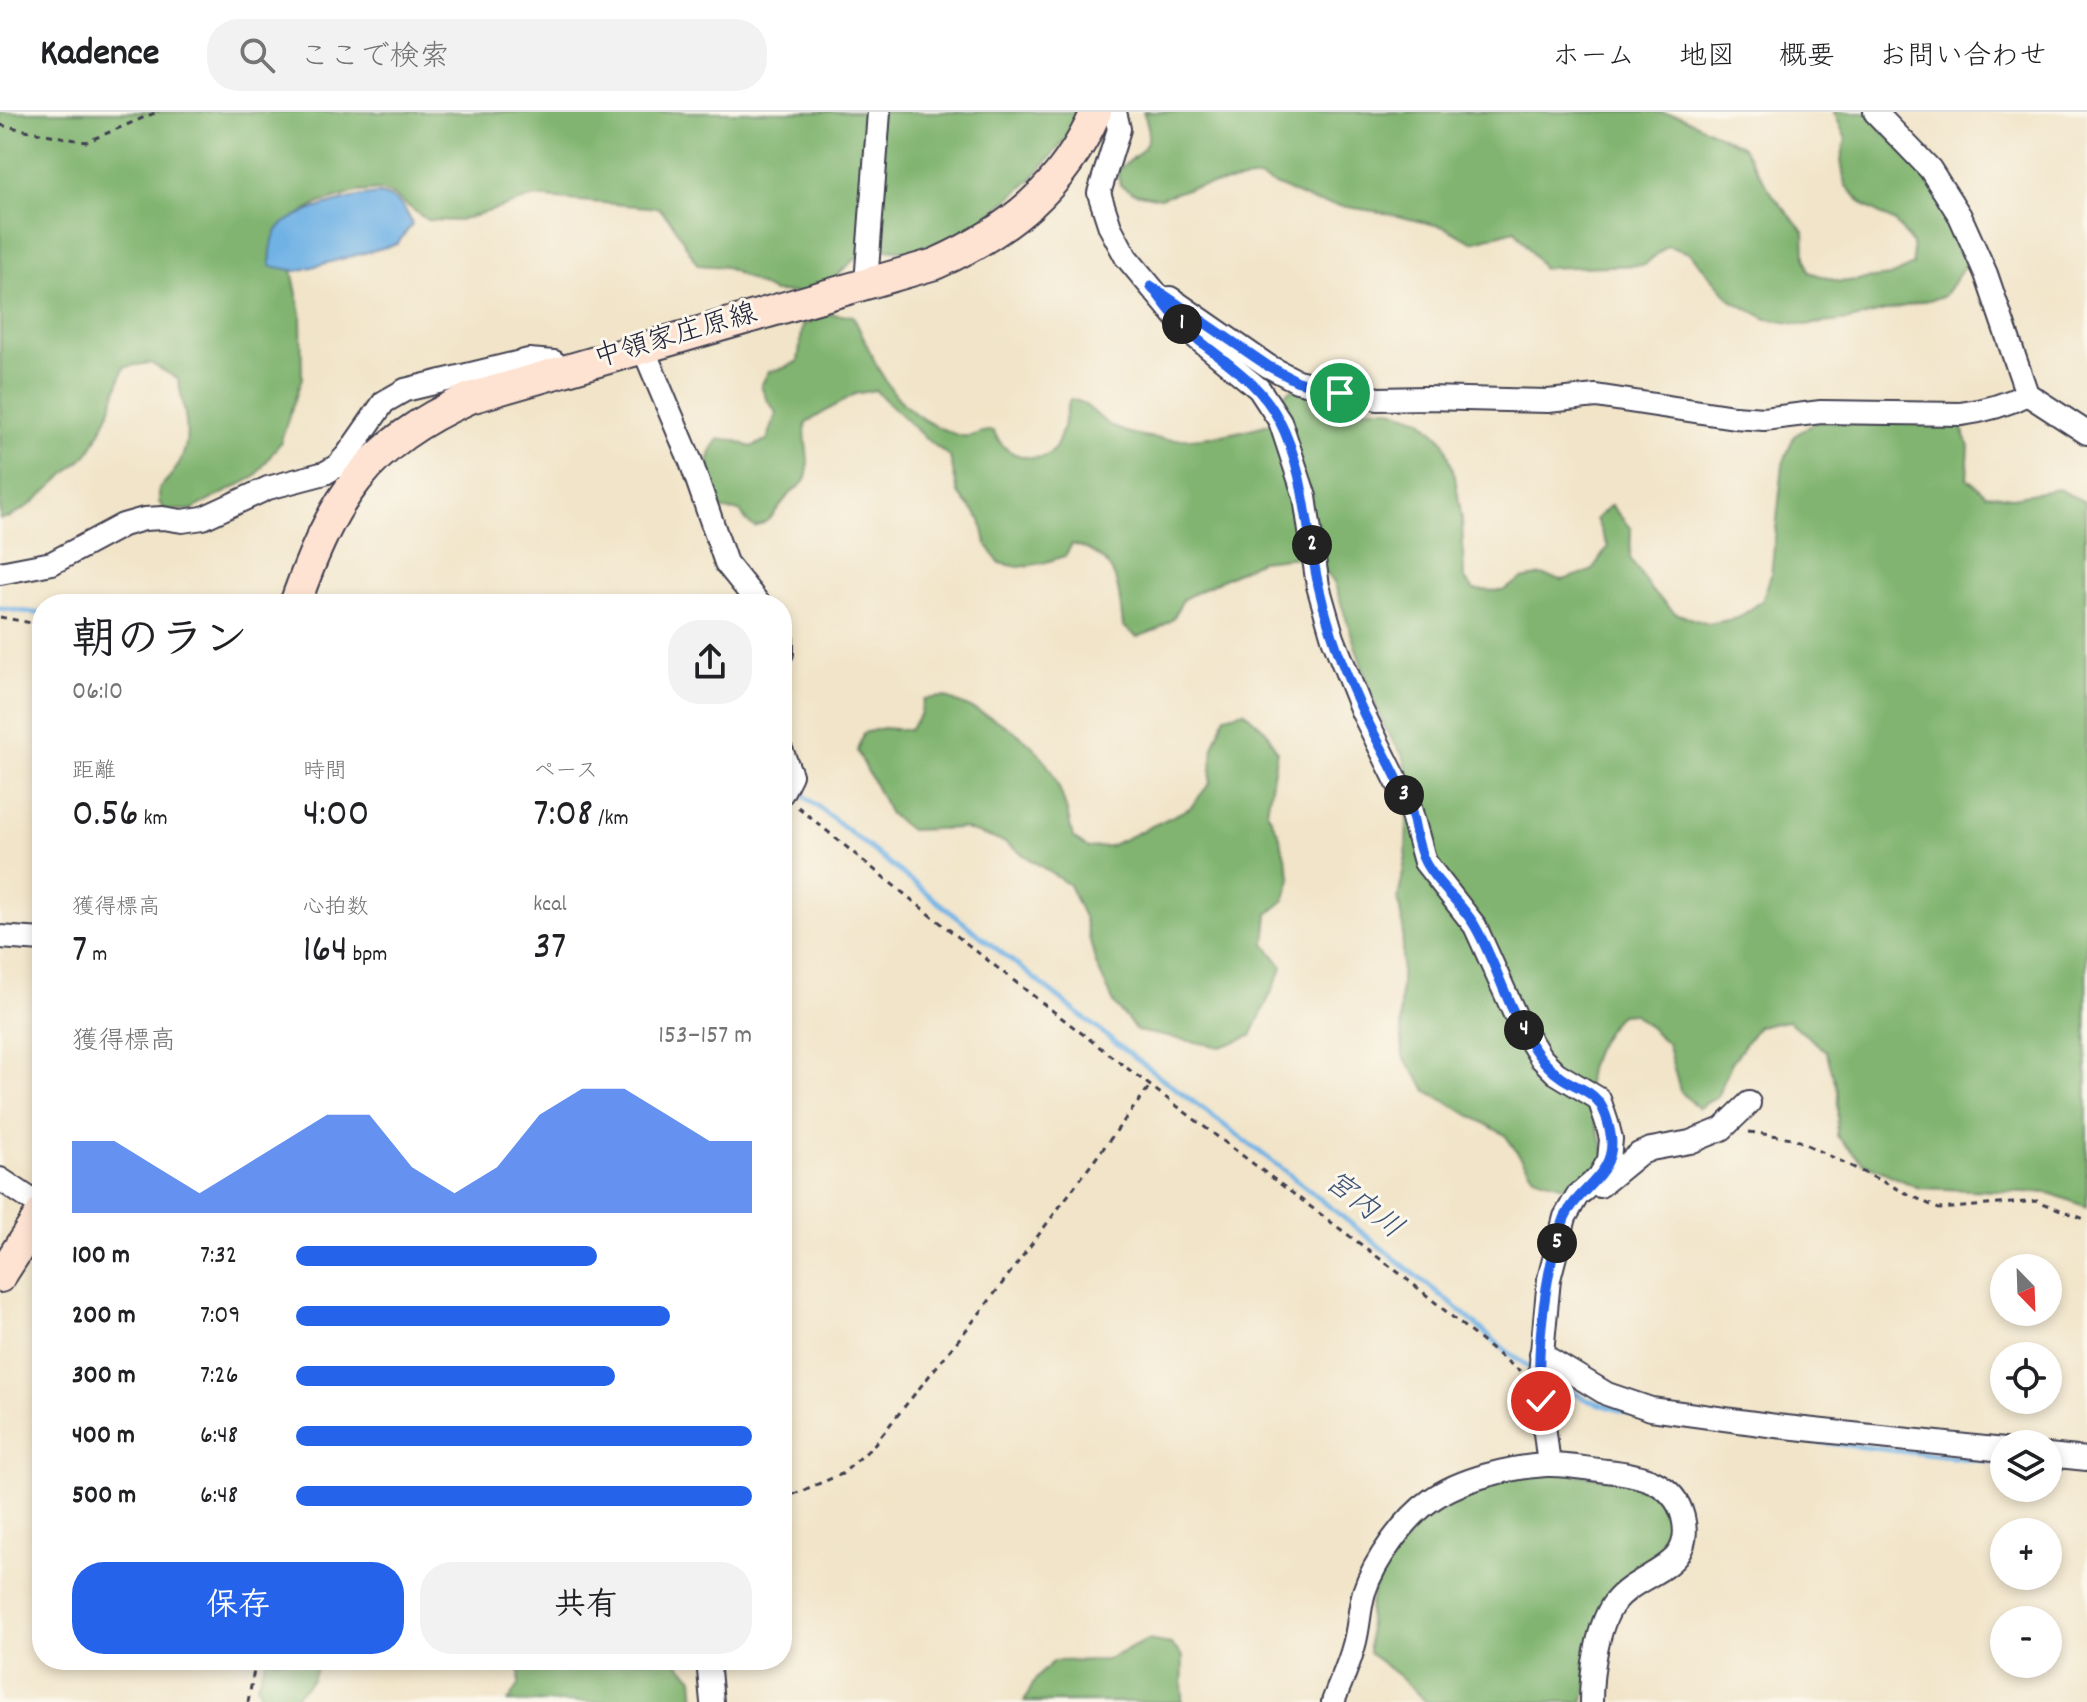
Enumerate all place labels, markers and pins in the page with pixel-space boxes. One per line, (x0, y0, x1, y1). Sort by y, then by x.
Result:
pin: 1 (1162, 304, 1202, 344)
pin (1306, 359, 1374, 427)
pin: 2 (1292, 525, 1332, 565)
pin: 3 (1384, 775, 1424, 815)
pin: 4 (1504, 1010, 1544, 1050)
pin: 5 (1537, 1223, 1577, 1263)
pin (1507, 1367, 1575, 1435)

